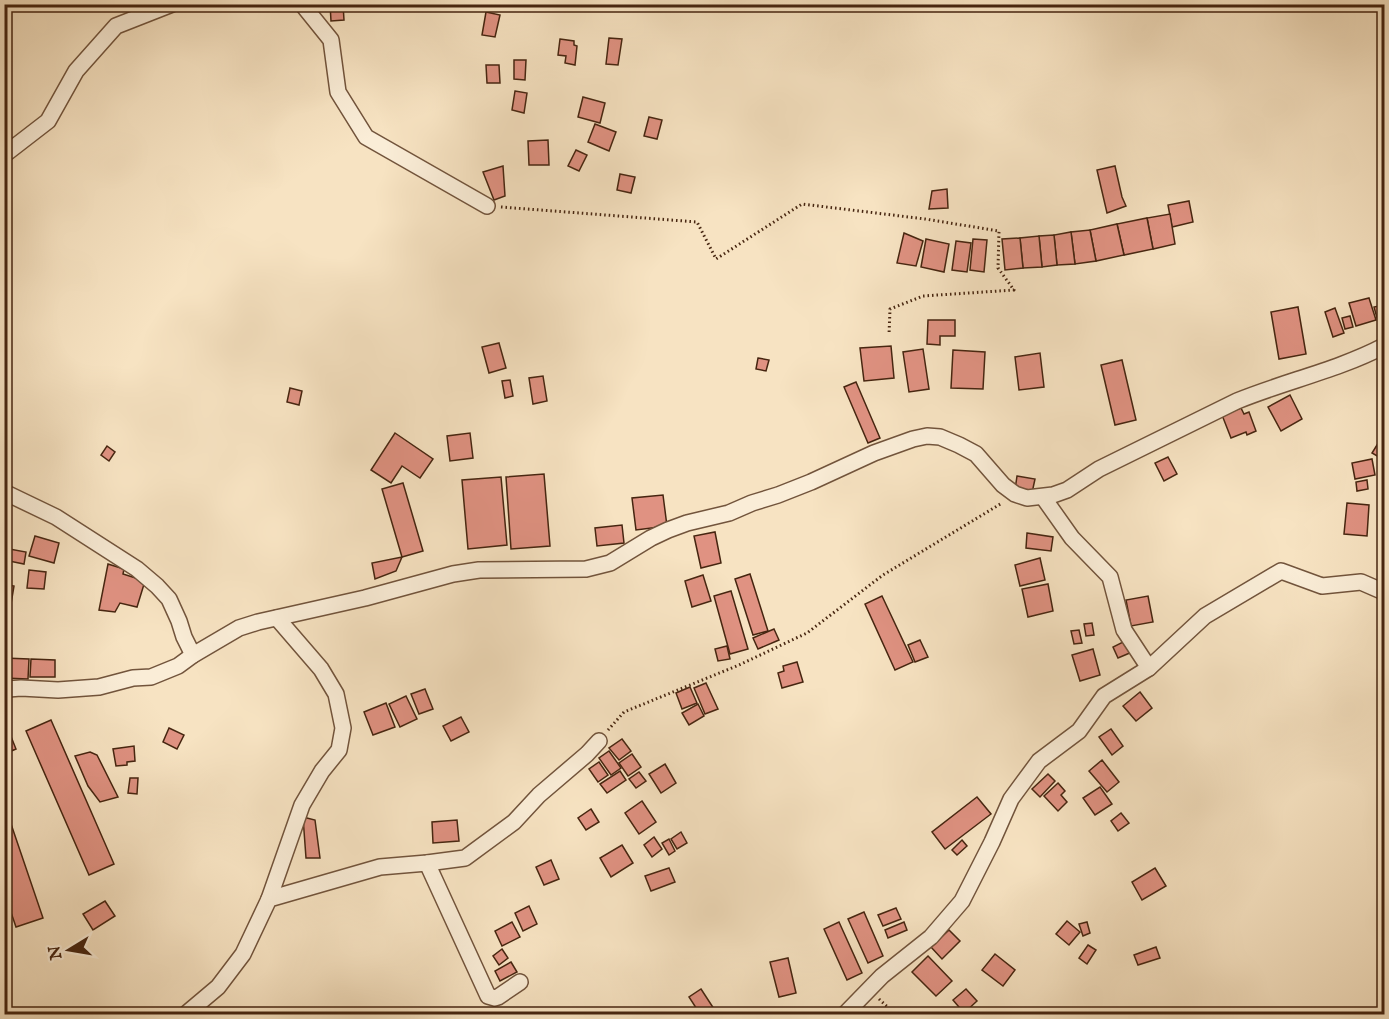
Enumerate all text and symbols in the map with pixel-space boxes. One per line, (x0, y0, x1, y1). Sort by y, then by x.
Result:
north arrow (39, 920, 99, 980)
text: N (45, 944, 68, 962)

